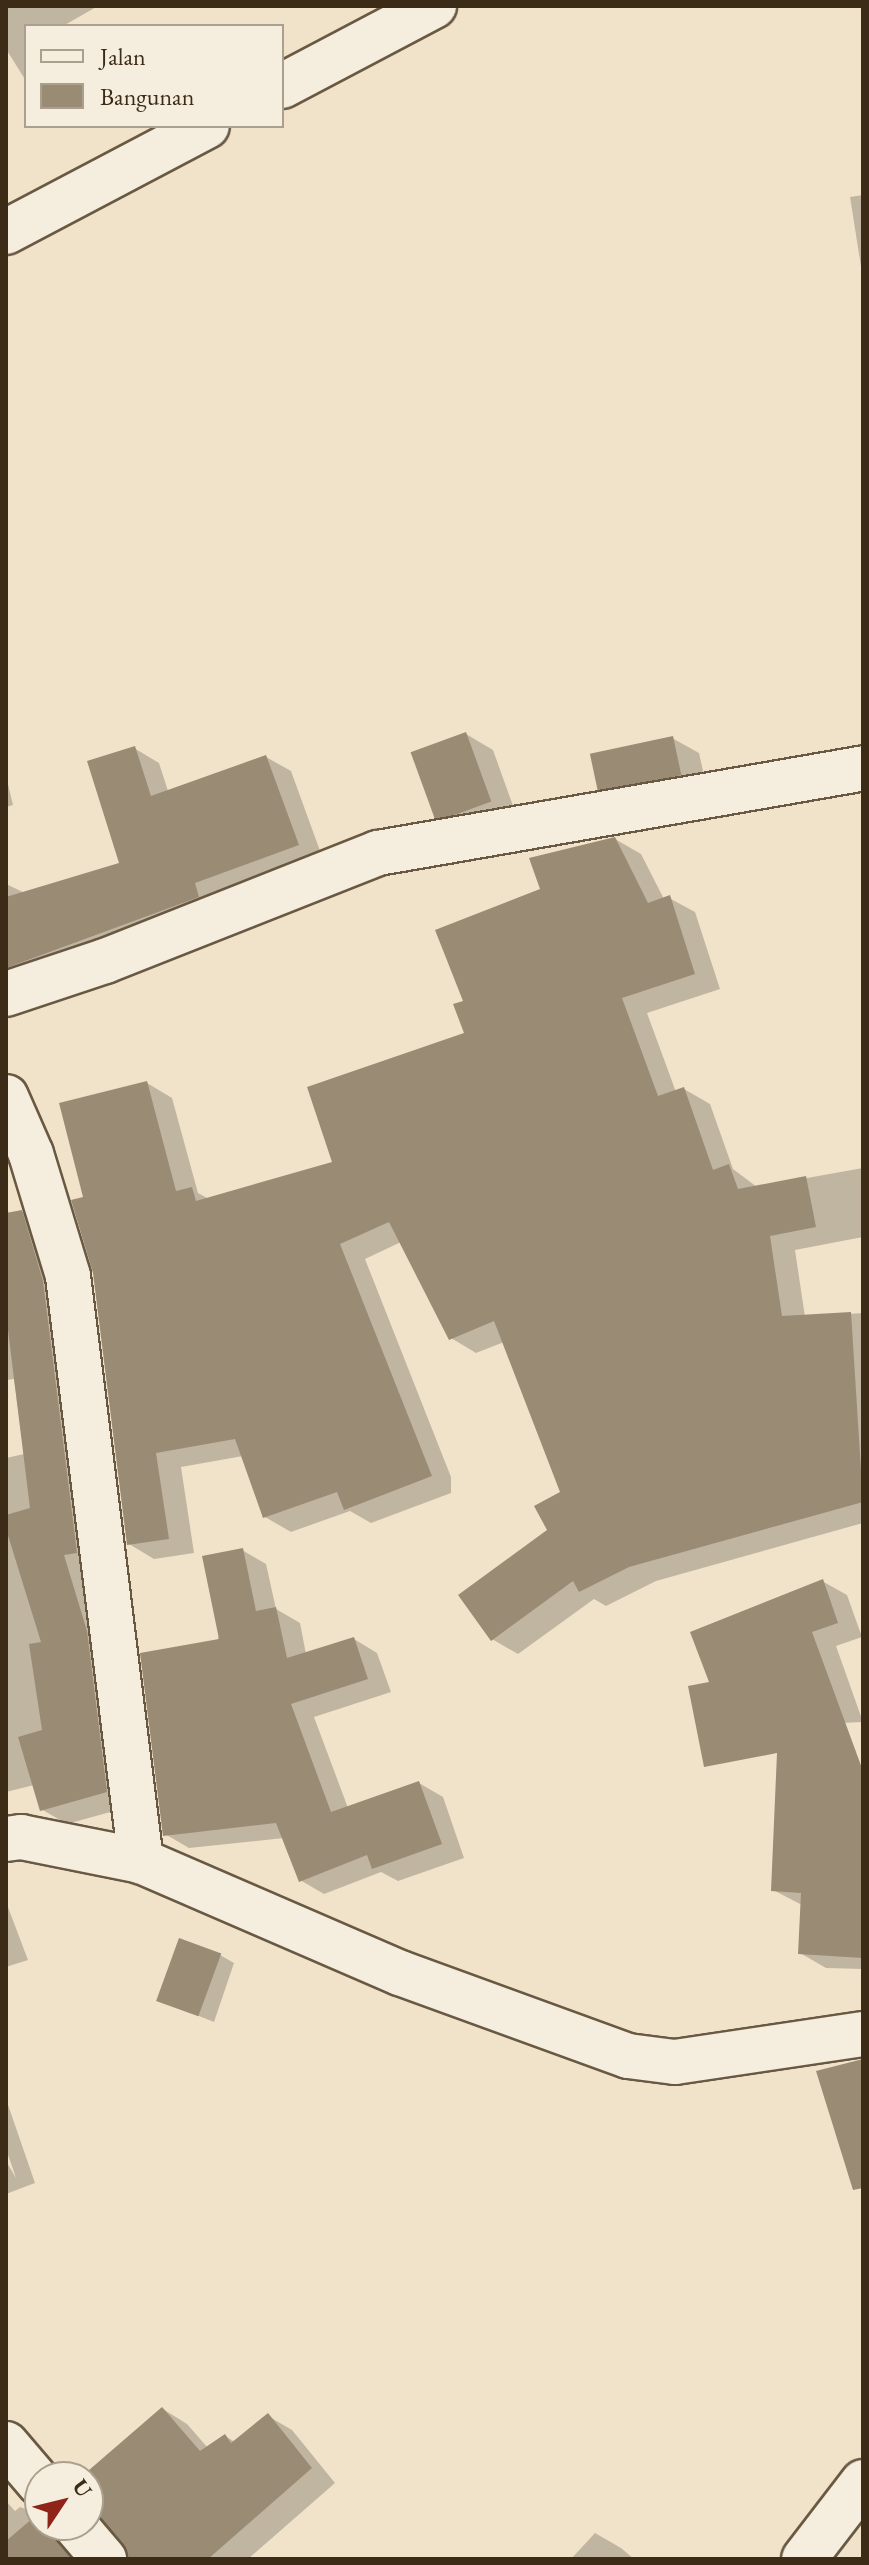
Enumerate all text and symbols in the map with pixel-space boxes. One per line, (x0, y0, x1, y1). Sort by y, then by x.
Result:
legend (24, 24, 284, 128)
text: Jalan (100, 41, 146, 72)
text: Bangunan (100, 81, 194, 112)
north arrow (24, 2461, 104, 2541)
text: U (66, 2473, 99, 2503)

